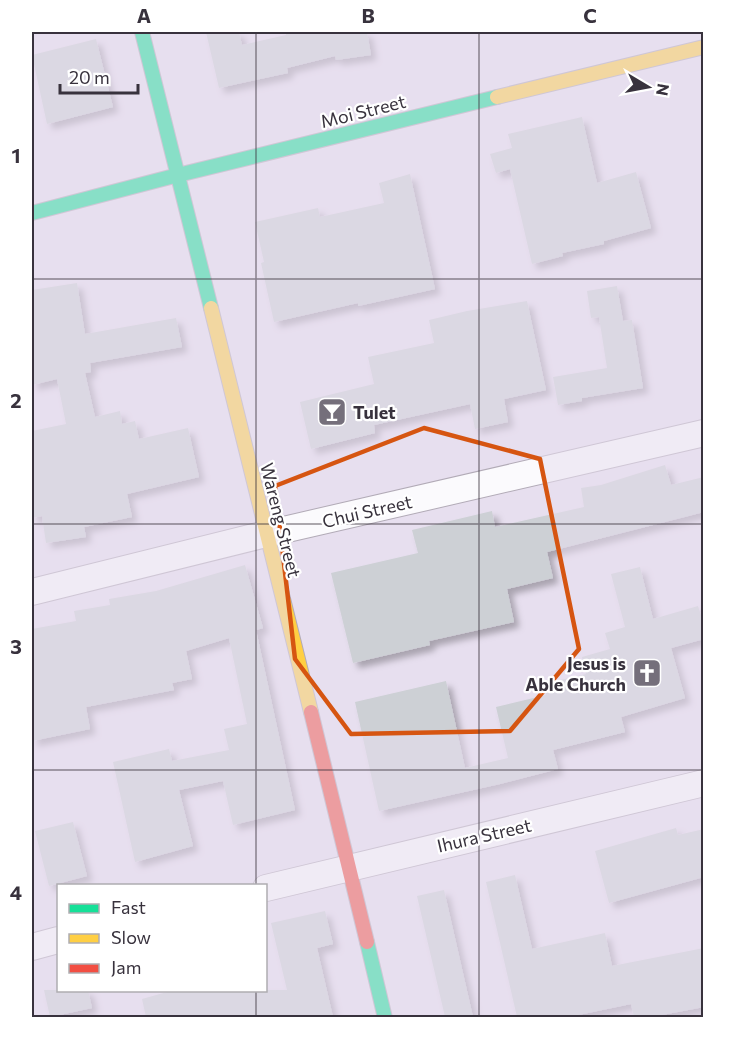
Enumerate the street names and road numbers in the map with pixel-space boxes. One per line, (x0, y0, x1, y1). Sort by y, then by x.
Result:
street label: Moi Street (318, 90, 408, 132)
street label: Wareng Street (256, 460, 306, 580)
street label: Chui Street (320, 490, 414, 532)
street label: Ihura Street (435, 813, 533, 857)

